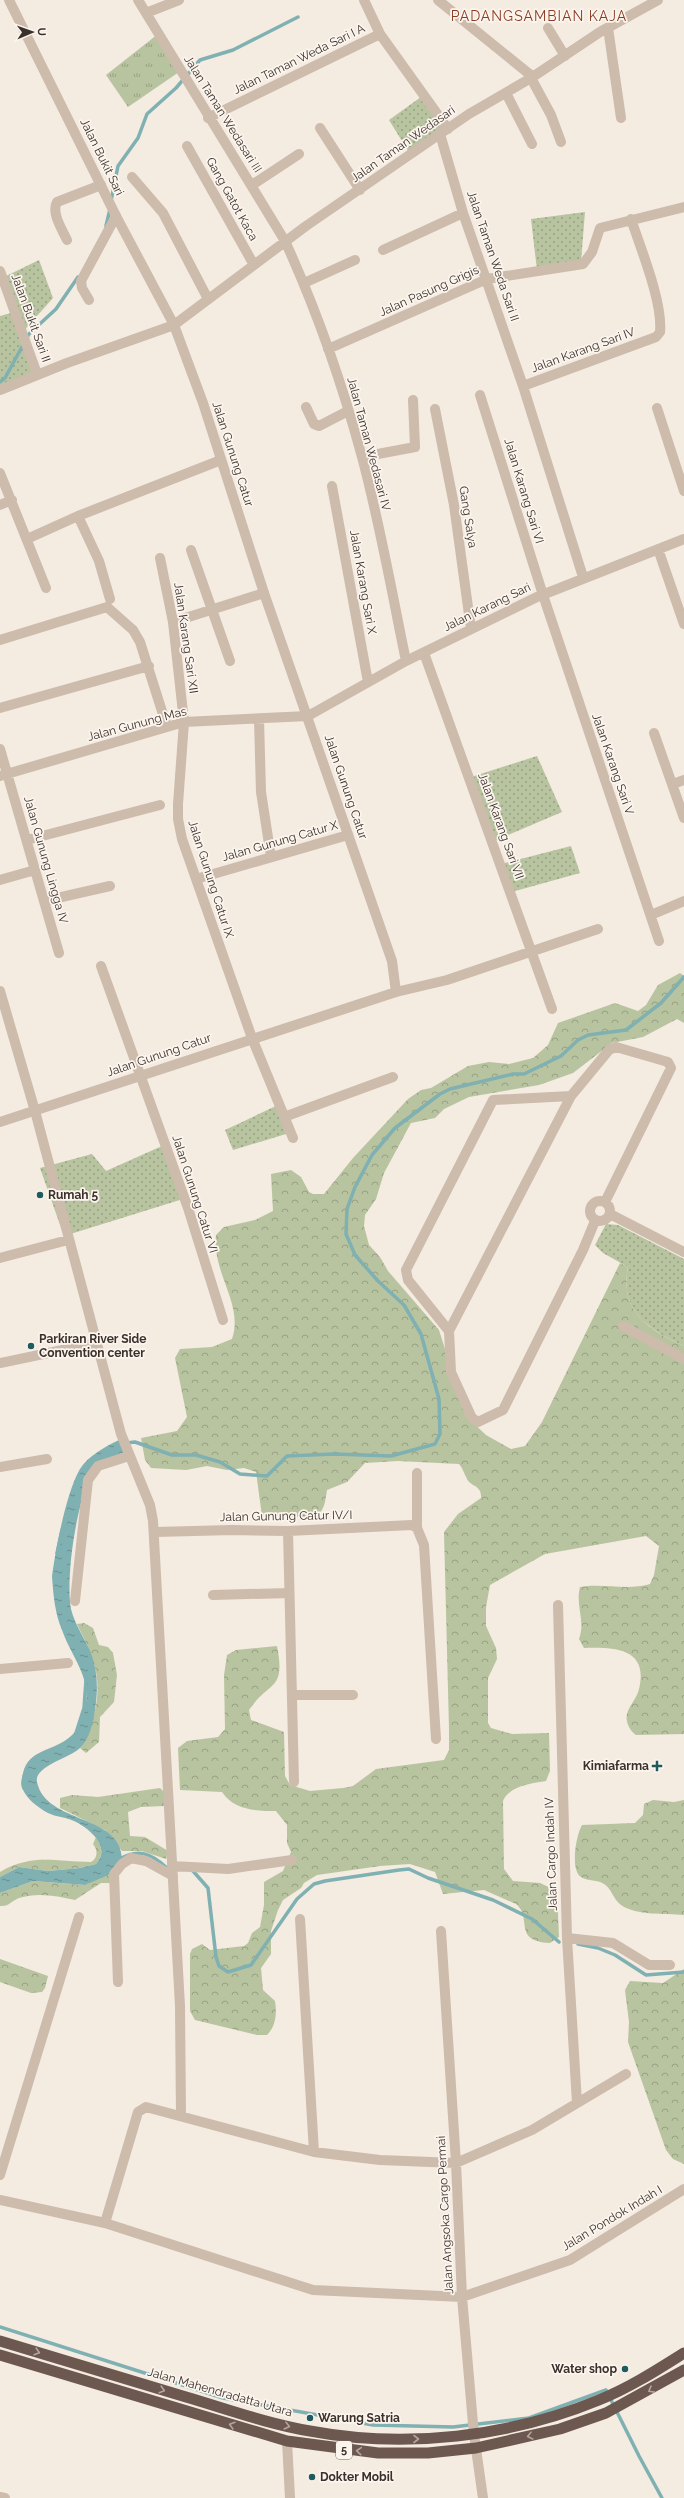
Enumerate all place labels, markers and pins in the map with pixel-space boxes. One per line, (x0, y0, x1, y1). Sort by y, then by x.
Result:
place label: Rumah 5 (48, 1188, 98, 1202)
marker: Rumah 5 (35, 1190, 45, 1200)
place label: Parkiran River Side Convention center (39, 1332, 146, 1360)
marker: Parkiran River Side Convention center (26, 1341, 36, 1351)
place label: Kimiafarma (583, 1759, 649, 1773)
marker: Kimiafarma (652, 1761, 662, 1771)
place label: Water shop (551, 2362, 617, 2376)
marker: Water shop (620, 2364, 630, 2374)
place label: Warung Satria (318, 2411, 400, 2425)
marker: Warung Satria (305, 2413, 315, 2423)
place label: Dokter Mobil (320, 2470, 394, 2484)
marker: Dokter Mobil (307, 2472, 317, 2482)

